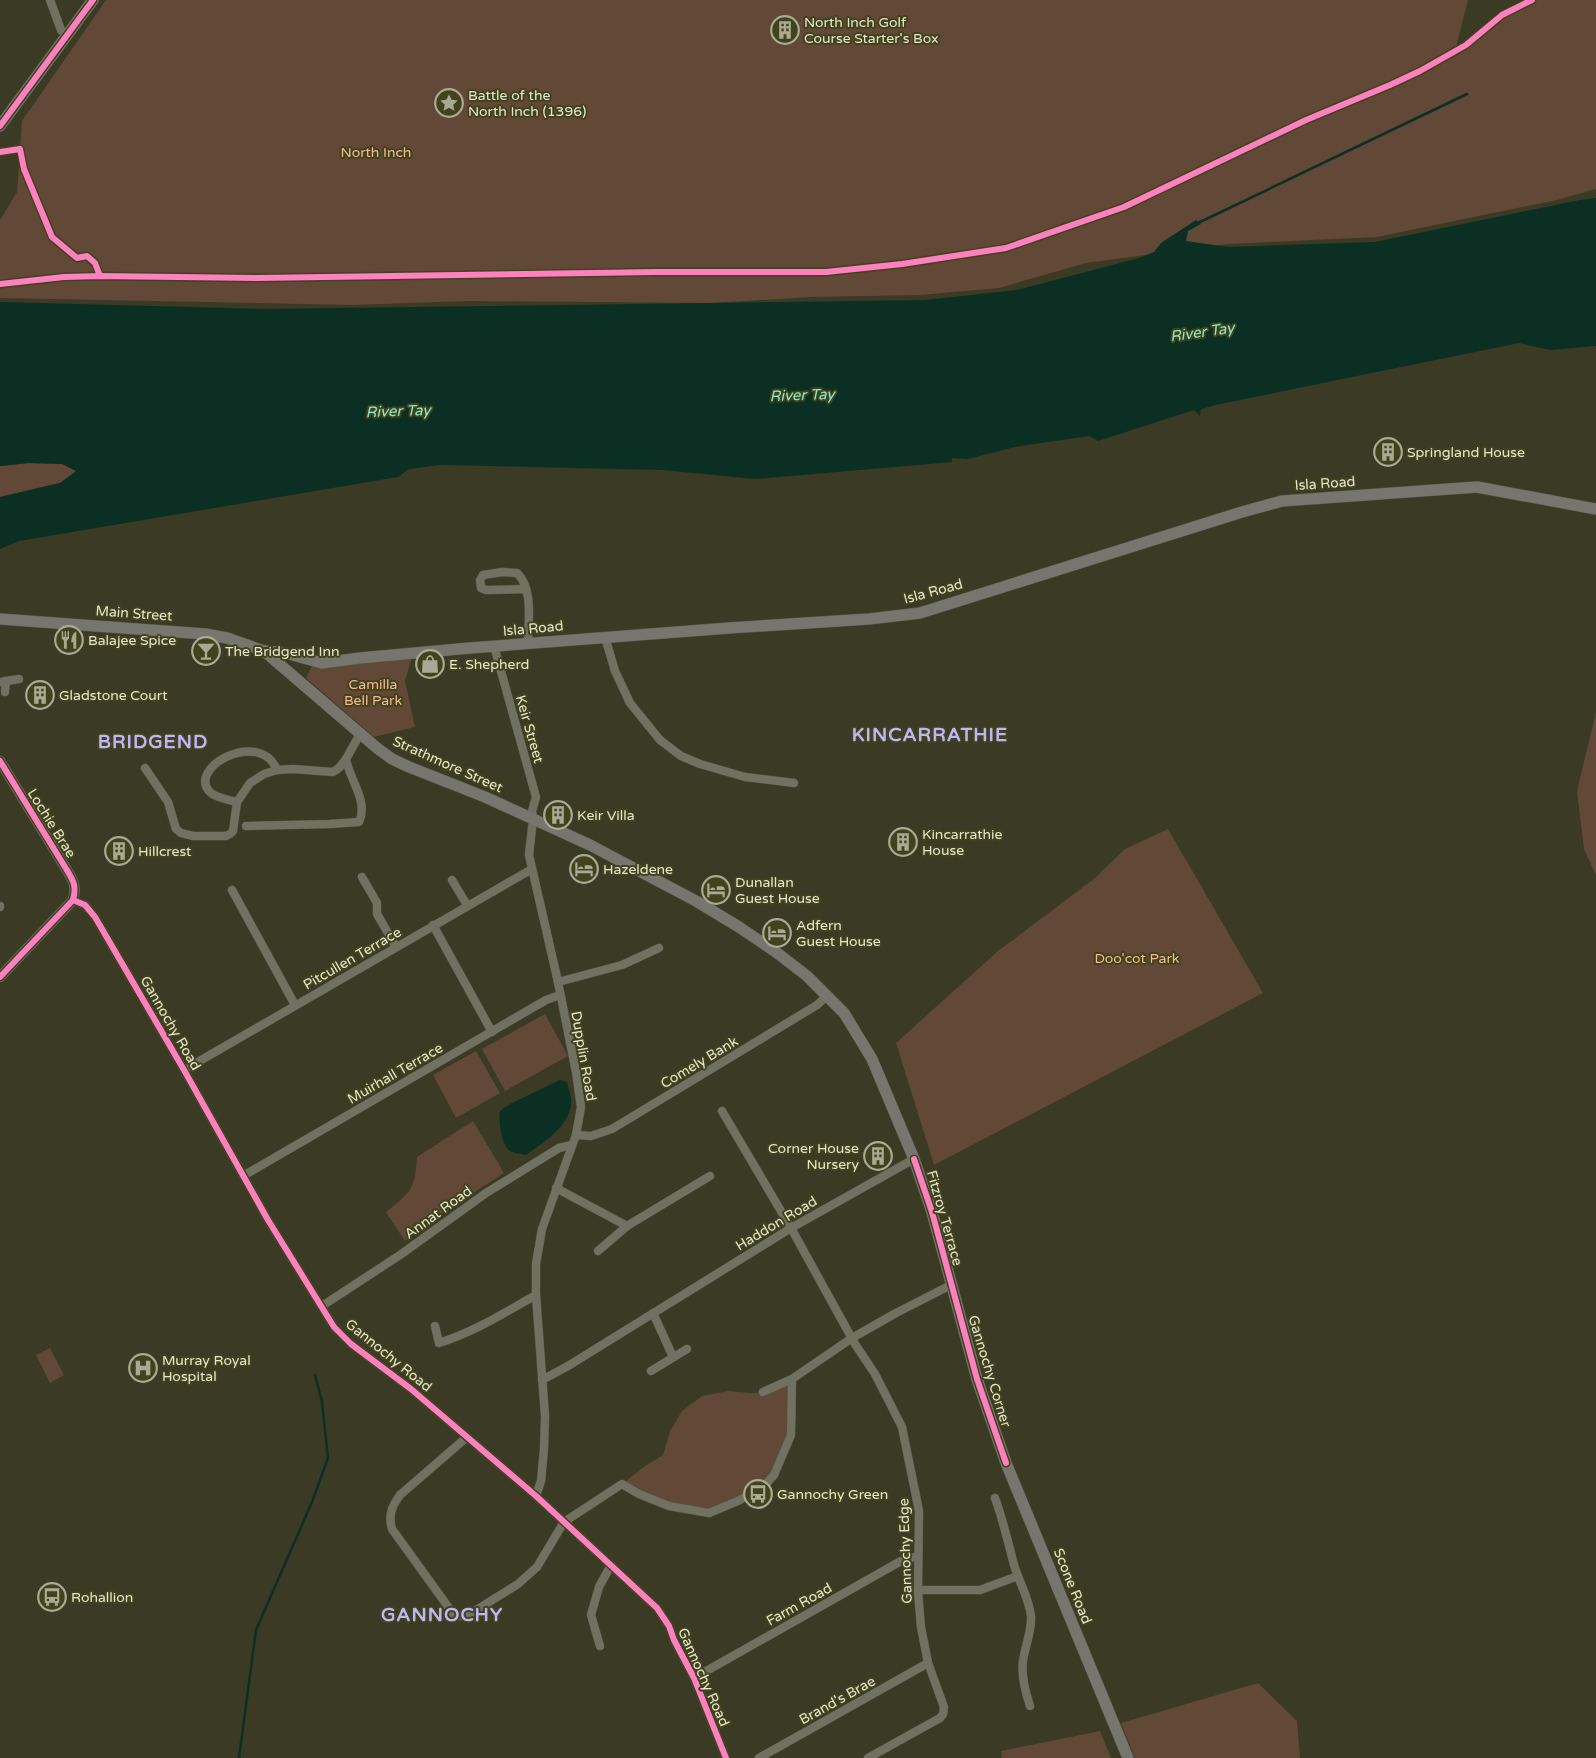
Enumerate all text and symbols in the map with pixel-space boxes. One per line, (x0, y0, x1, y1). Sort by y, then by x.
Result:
place label: North Inch Golf Course Starter's Box (804, 14, 939, 47)
building icon: North Inch Golf Course Starter's Box (770, 15, 800, 45)
place label: Battle of the North Inch (1396) (468, 87, 586, 120)
place icon: Battle of the North Inch (1396) (434, 88, 464, 118)
park label: North Inch (341, 144, 411, 161)
water label: River Tay (1169, 318, 1237, 345)
water label: River Tay (769, 385, 837, 405)
water label: River Tay (365, 401, 433, 421)
building icon: Springland House (1373, 437, 1403, 467)
place label: Springland House (1407, 444, 1525, 461)
street label: Isla Road (1294, 473, 1356, 494)
street label: Isla Road (902, 575, 965, 608)
street label: Main Street (95, 602, 174, 625)
street label: Isla Road (502, 617, 564, 640)
restaurant icon: Balajee Spice (54, 625, 84, 655)
place label: Balajee Spice (88, 632, 176, 649)
bar icon: The Bridgend Inn (191, 636, 221, 666)
place label: The Bridgend Inn (225, 643, 339, 660)
shop icon: E. Shepherd (415, 649, 445, 679)
place label: E. Shepherd (449, 656, 529, 673)
park label: Camilla Bell Park (344, 676, 402, 709)
building icon: Gladstone Court (25, 680, 55, 710)
place label: Gladstone Court (59, 687, 168, 704)
street label: Keir Street (512, 693, 547, 766)
district label: KINCARRATHIE (852, 724, 1008, 746)
district label: BRIDGEND (98, 731, 208, 753)
street label: Strathmore Street (390, 733, 506, 797)
street label: Lochie Brae (24, 786, 80, 861)
building icon: Keir Villa (543, 800, 573, 830)
place label: Keir Villa (577, 807, 635, 824)
place label: Kincarrathie House (922, 826, 1003, 859)
building icon: Kincarrathie House (888, 827, 918, 857)
building icon: Hillcrest (104, 836, 134, 866)
place label: Hillcrest (138, 843, 192, 860)
hotel icon: Hazeldene (569, 854, 599, 884)
place label: Hazeldene (603, 861, 673, 878)
place label: Dunallan Guest House (735, 874, 820, 907)
hotel icon: Dunallan Guest House (701, 875, 731, 905)
place label: Adfern Guest House (796, 917, 881, 950)
hotel icon: Adfern Guest House (762, 918, 792, 948)
street label: Pitcullen Terrace (300, 923, 404, 993)
park label: Doo'cot Park (1095, 950, 1180, 967)
street label: Gannochy Road (137, 973, 204, 1074)
street label: Dupplin Road (567, 1010, 600, 1102)
street label: Comely Bank (658, 1033, 741, 1092)
street label: Muirhall Terrace (345, 1039, 446, 1108)
place label: Corner House Nursery (768, 1140, 859, 1173)
building icon: Corner House Nursery (863, 1141, 893, 1171)
street label: Fitzroy Terrace (923, 1169, 966, 1268)
street label: Annat Road (401, 1182, 475, 1243)
street label: Haddon Road (732, 1192, 820, 1254)
street label: Gannochy Corner (964, 1313, 1015, 1430)
street label: Gannochy Road (342, 1315, 435, 1395)
place label: Murray Royal Hospital (162, 1352, 251, 1385)
hospital icon: Murray Royal Hospital (128, 1353, 158, 1383)
bus stop icon: Gannochy Green (743, 1479, 773, 1509)
place label: Gannochy Green (777, 1486, 888, 1503)
street label: Gannochy Edge (895, 1498, 916, 1604)
street label: Scone Road (1050, 1546, 1095, 1626)
street label: Farm Road (763, 1579, 835, 1629)
bus stop icon: Rohallion (37, 1582, 67, 1612)
place label: Rohallion (71, 1589, 133, 1606)
district label: GANNOCHY (381, 1604, 503, 1626)
street label: Gannochy Road (674, 1625, 733, 1729)
street label: Brand's Brae (796, 1673, 878, 1728)

